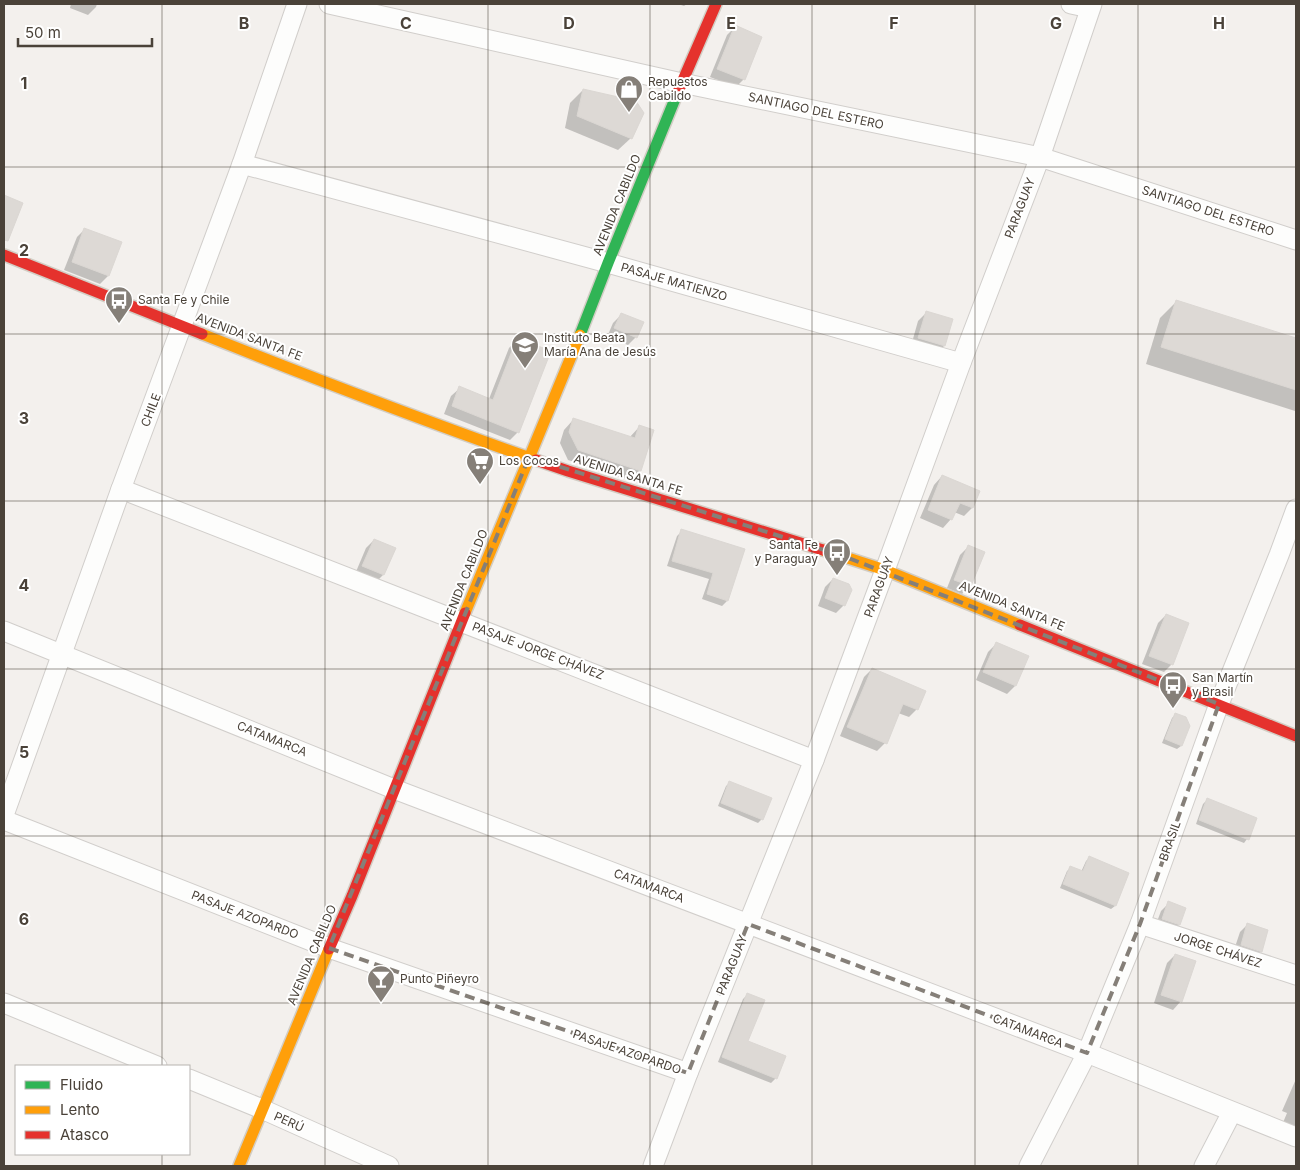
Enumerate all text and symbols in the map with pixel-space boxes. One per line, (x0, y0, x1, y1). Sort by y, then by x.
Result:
text: B (239, 13, 249, 33)
text: C (400, 13, 412, 33)
text: D (563, 13, 575, 33)
text: E (726, 13, 736, 33)
text: F (889, 13, 899, 33)
text: G (1050, 13, 1062, 33)
text: H (1213, 13, 1225, 33)
scale bar (18, 15, 151, 47)
text: 50 m (25, 23, 61, 42)
text: 1 (21, 73, 27, 93)
shop icon: Repuestos Cabildo (614, 74, 644, 113)
place label: Repuestos Cabildo (648, 74, 708, 103)
street label: SANTIAGO DEL ESTERO (747, 89, 885, 132)
street label: AVENIDA CABILDO (589, 152, 644, 258)
street label: PARAGUAY (1001, 175, 1038, 240)
street label: SANTIAGO DEL ESTERO (1140, 182, 1276, 239)
text: 2 (19, 240, 29, 260)
street label: PASAJE MATIENZO (619, 259, 729, 304)
bus stop icon: Santa Fe y Chile (104, 285, 134, 324)
place label: Santa Fe y Chile (138, 292, 229, 307)
street label: AVENIDA SANTA FE (194, 309, 305, 364)
school or university icon: Instituto Beata María Ana de Jesús (510, 330, 540, 369)
place label: Instituto Beata María Ana de Jesús (544, 330, 656, 359)
street label: CHILE (137, 391, 164, 429)
text: 3 (19, 408, 29, 428)
supermarket icon: Los Cocos (465, 446, 495, 485)
street label: AVENIDA SANTA FE (572, 451, 684, 498)
place label: Los Cocos (499, 453, 559, 468)
street label: AVENIDA CABILDO (436, 527, 491, 633)
place label: Santa Fe y Paraguay (754, 537, 818, 566)
bus stop icon: Santa Fe y Paraguay (822, 537, 852, 576)
street label: PARAGUAY (861, 554, 896, 619)
text: 4 (19, 575, 30, 595)
street label: AVENIDA SANTA FE (957, 577, 1067, 634)
street label: PASAJE JORGE CHÁVEZ (470, 618, 606, 683)
bus stop icon: San Martín y Brasil (1158, 670, 1188, 709)
place label: San Martín y Brasil (1192, 670, 1253, 699)
street label: CATAMARCA (235, 718, 310, 759)
text: 5 (19, 742, 29, 762)
street label: BRASIL (1155, 819, 1184, 863)
street label: CATAMARCA (612, 865, 687, 906)
street label: PASAJE AZOPARDO (189, 887, 301, 942)
street label: AVENIDA CABILDO (284, 902, 339, 1007)
text: 6 (19, 909, 29, 929)
street label: JORGE CHÁVEZ (1172, 928, 1264, 971)
street label: PARAGUAY (713, 932, 750, 997)
bar icon: Punto Piñeyro (366, 964, 396, 1003)
place label: Punto Piñeyro (400, 971, 479, 986)
street label: CATAMARCA (991, 1010, 1066, 1051)
street label: PASAJE AZOPARDO (571, 1026, 683, 1077)
legend (15, 1065, 190, 1155)
text: Fluido (60, 1075, 103, 1094)
text: Lento (60, 1100, 100, 1119)
street label: PERÚ (272, 1108, 307, 1135)
text: Atasco (60, 1125, 109, 1144)

